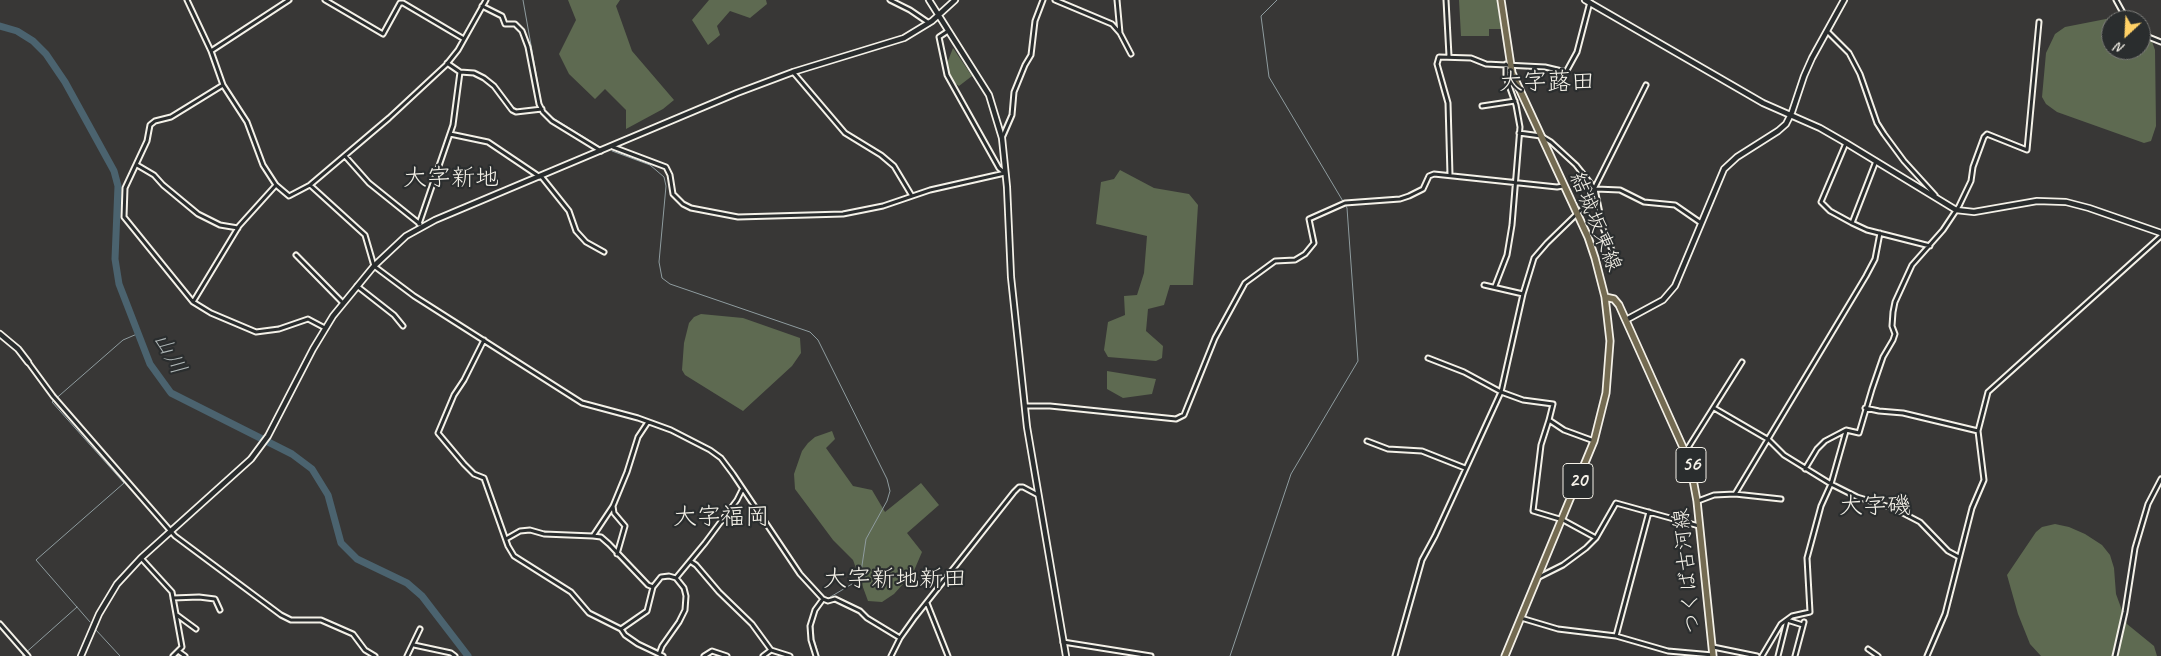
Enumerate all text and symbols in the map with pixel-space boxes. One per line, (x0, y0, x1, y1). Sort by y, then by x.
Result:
north arrow (2101, 10, 2151, 60)
text: N (2112, 39, 2127, 58)
district label: 大字蕗田 (1499, 69, 1595, 97)
district label: 大字新地 (403, 165, 499, 193)
street label: 結城坂東線 (1564, 169, 1626, 275)
water label: 山川 (147, 328, 191, 380)
road number: 56 (1676, 448, 1706, 482)
road number: 20 (1563, 464, 1593, 498)
district label: 大字磯 (1839, 493, 1911, 521)
district label: 大字福岡 (673, 504, 769, 532)
street label: つくば古河線 (1669, 507, 1707, 635)
district label: 大字新地新田 (823, 566, 967, 594)

